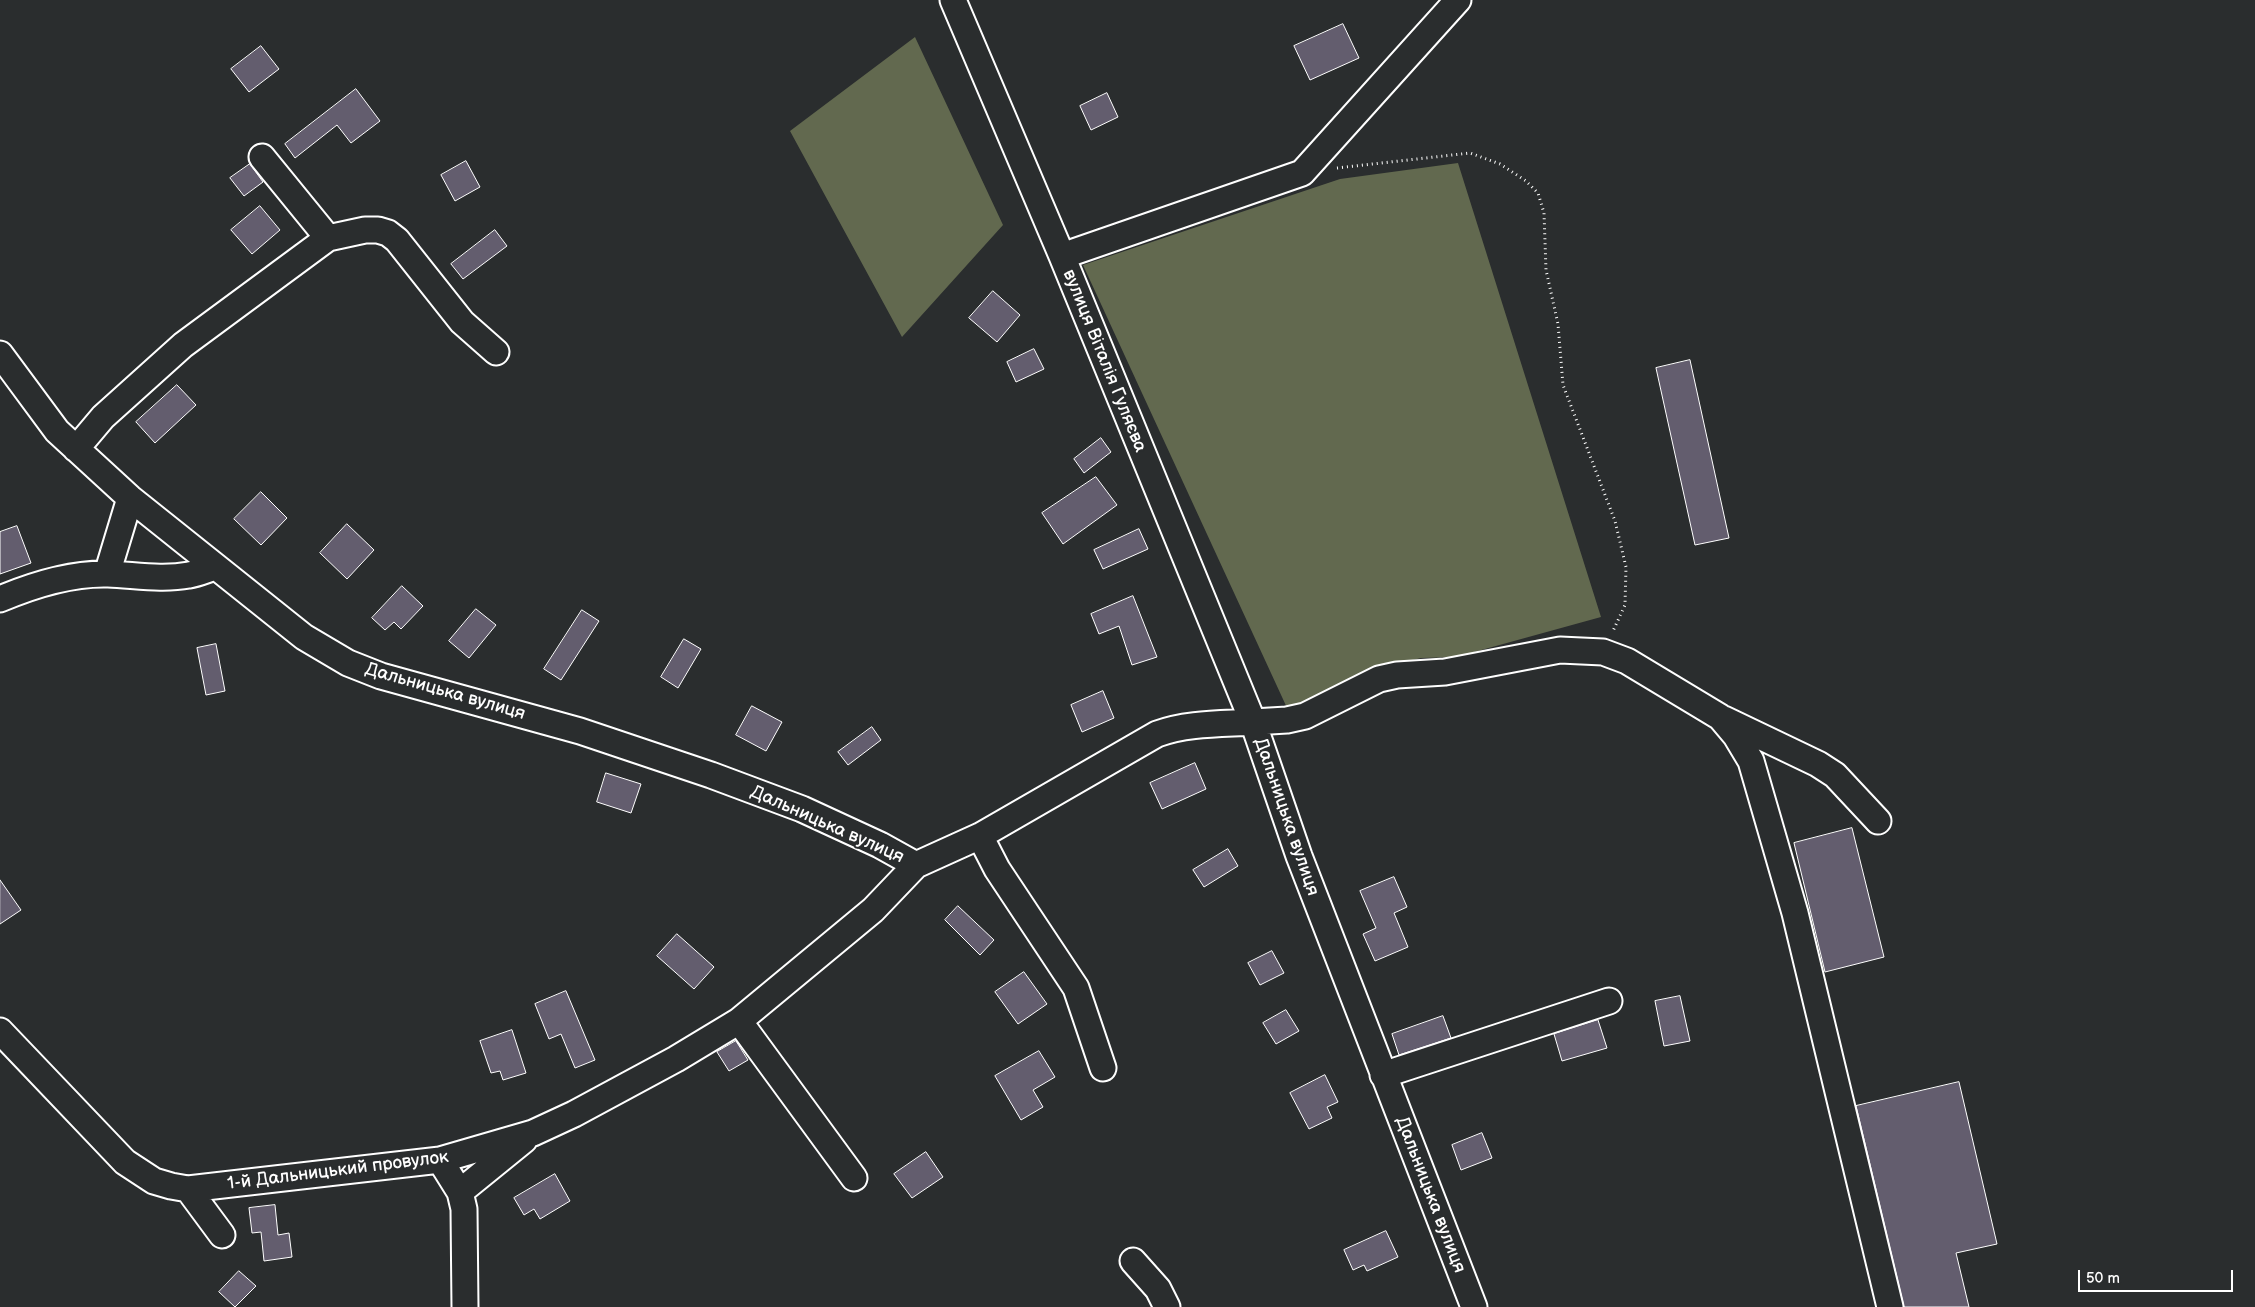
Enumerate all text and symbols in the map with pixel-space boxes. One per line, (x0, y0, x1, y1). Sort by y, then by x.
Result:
street label: вулиця Віталія Гуляєва (1057, 266, 1151, 456)
street label: Дальницька вулиця (362, 659, 528, 725)
street label: Дальницька вулиця (1249, 735, 1323, 899)
street label: Дальницька вулиця (747, 781, 907, 869)
street label: Дальницька вулиця (1390, 1114, 1470, 1276)
street label: 1-й Дальницький провулок (226, 1147, 450, 1195)
scale bar (2080, 1260, 2235, 1292)
text: 50 m (2086, 1269, 2120, 1288)

